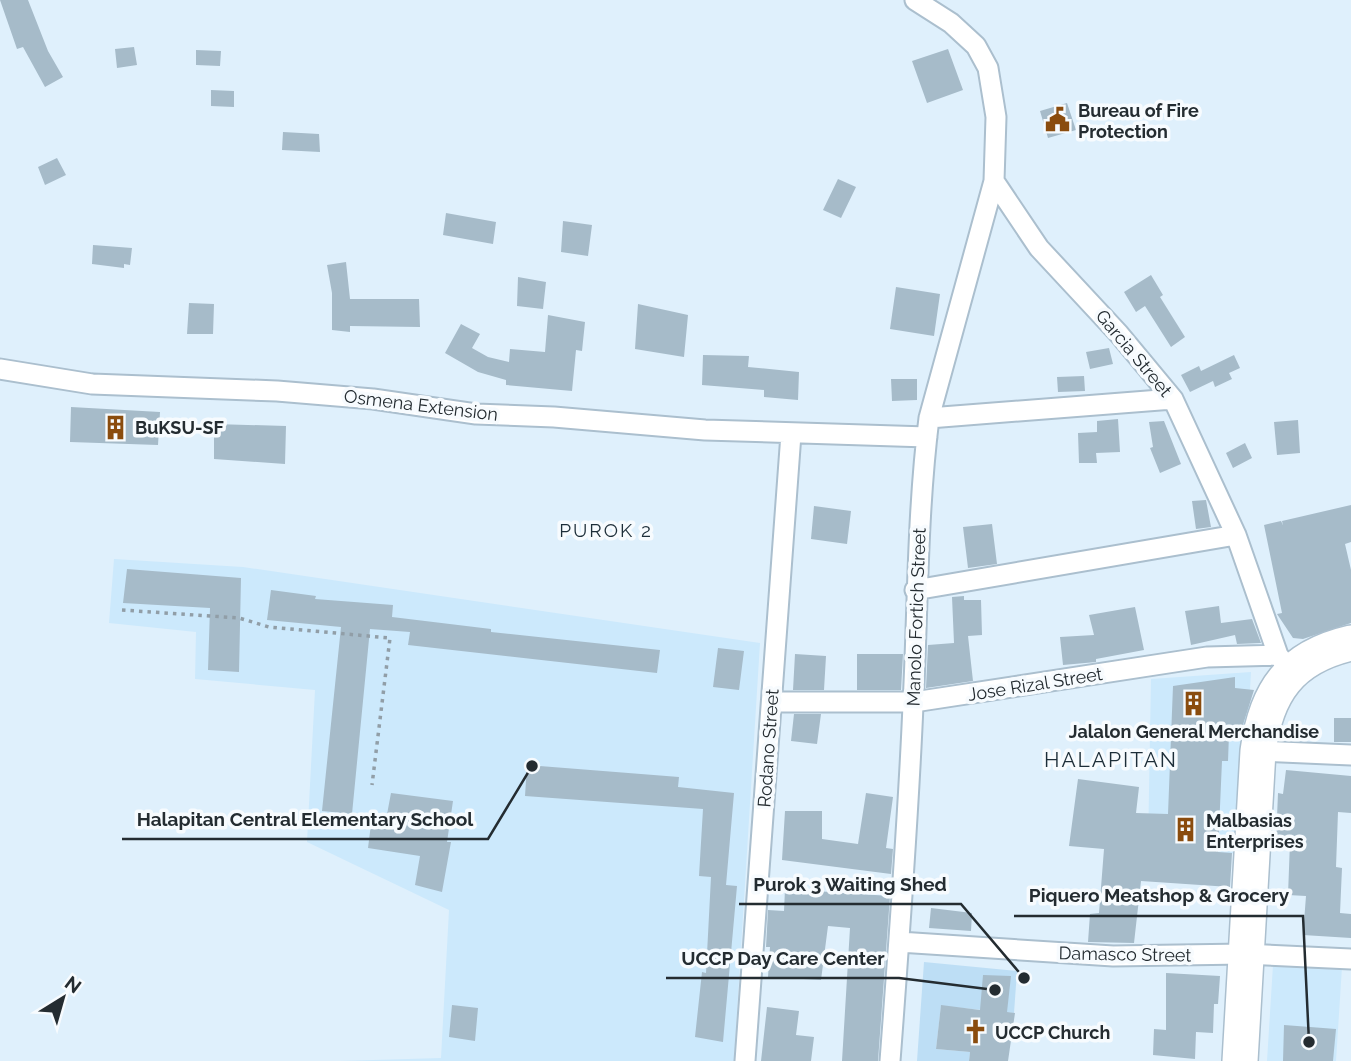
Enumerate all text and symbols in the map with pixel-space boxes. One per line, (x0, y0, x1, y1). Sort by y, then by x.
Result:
place label: Bureau of Fire Protection (1078, 100, 1199, 142)
public building icon: Bureau of Fire Protection (1044, 106, 1072, 134)
street label: Garcia Street (1092, 305, 1176, 401)
street label: Osmena Extension (343, 385, 499, 425)
building icon: BuKSU-SF (101, 413, 129, 441)
place label: BuKSU-SF (135, 417, 224, 438)
district label: PUROK 2 (559, 519, 653, 541)
street label: Manolo Fortich Street (902, 527, 930, 707)
street label: Jose Rizal Street (966, 663, 1104, 705)
street label: Rodano Street (753, 688, 783, 808)
building icon: Jalalon General Merchandise (1180, 690, 1208, 718)
place label: Jalalon General Merchandise (1069, 721, 1319, 742)
district label: HALAPITAN (1044, 747, 1178, 772)
callout: Halapitan Central Elementary School (122, 799, 488, 839)
text: Halapitan Central Elementary School (137, 808, 474, 830)
place label: Malbasias Enterprises (1206, 810, 1304, 852)
building icon: Malbasias Enterprises (1172, 816, 1200, 844)
callout: Purok 3 Waiting Shed (739, 864, 961, 904)
text: Purok 3 Waiting Shed (753, 873, 947, 895)
callout: Piquero Meatshop & Grocery (1014, 876, 1303, 916)
text: Piquero Meatshop & Grocery (1029, 884, 1290, 906)
callout: UCCP Day Care Center (666, 938, 899, 978)
street label: Damasco Street (1058, 942, 1192, 966)
text: UCCP Day Care Center (681, 947, 885, 969)
north arrow (28, 963, 98, 1033)
text: N (61, 971, 86, 998)
church icon: UCCP Church (961, 1018, 989, 1046)
place label: UCCP Church (995, 1022, 1110, 1043)

